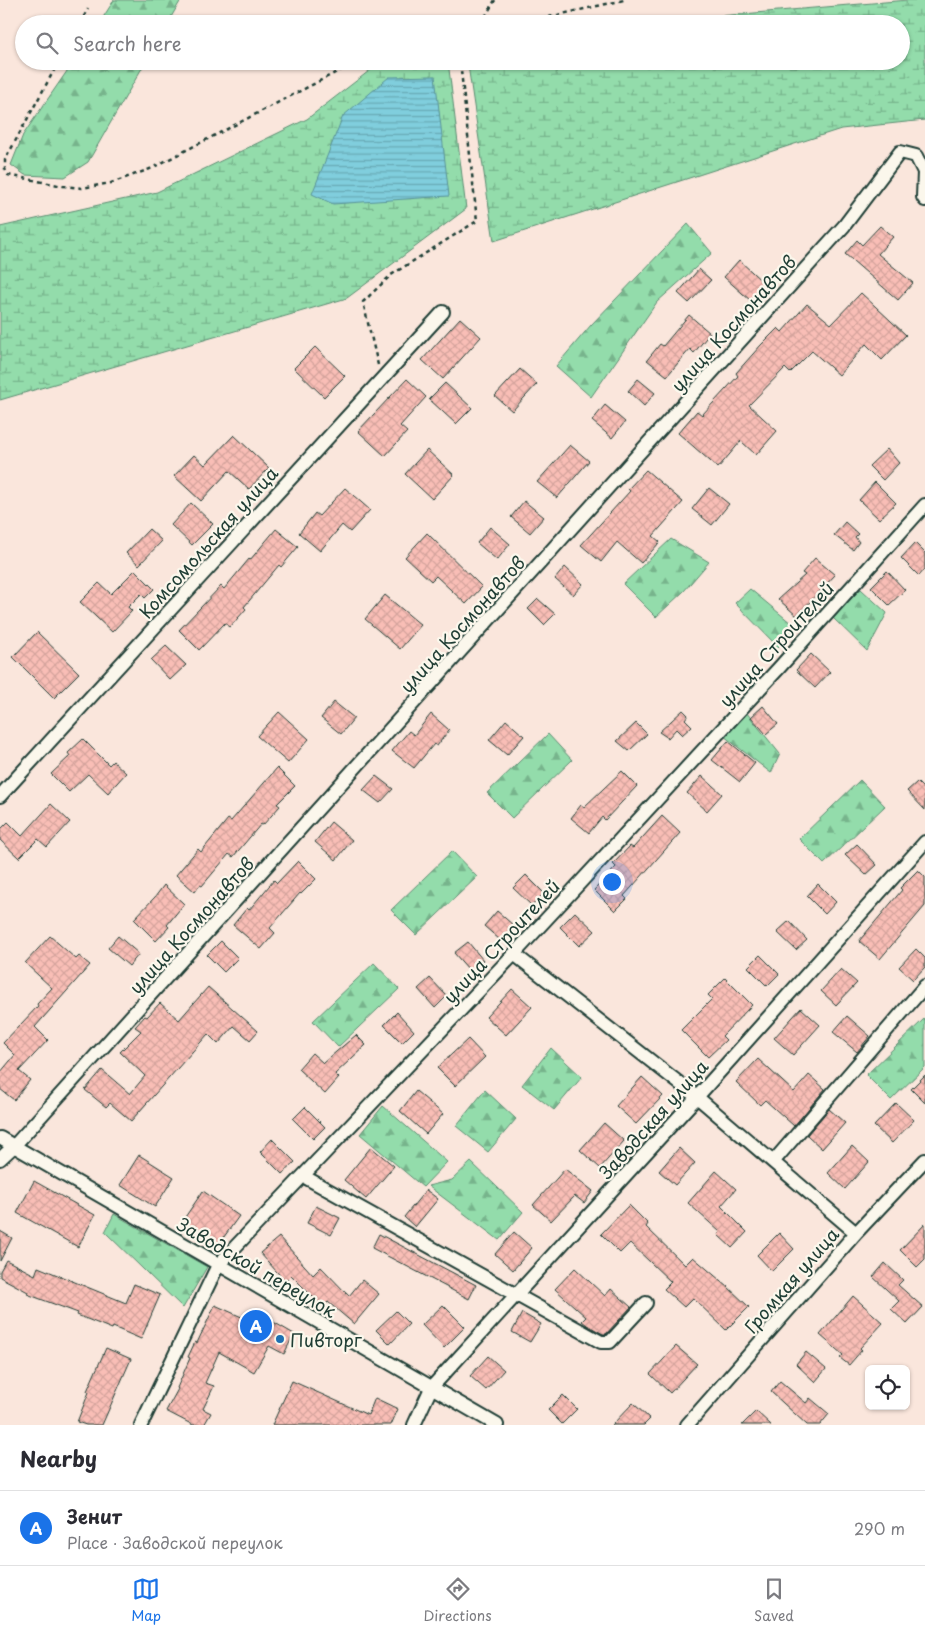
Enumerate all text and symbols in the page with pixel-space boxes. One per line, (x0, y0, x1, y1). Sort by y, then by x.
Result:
search box (15, 15, 910, 70)
icon: search (33, 29, 61, 57)
text: Search here (73, 29, 182, 57)
street label: улица Космонавтов (664, 249, 802, 397)
street label: Комсомольская улица (132, 460, 284, 624)
street label: улица Космонавтов (393, 550, 531, 698)
street label: улица Строителей (712, 575, 840, 713)
street label: улица Космонавтов (122, 851, 260, 999)
your location (599, 869, 625, 895)
street label: улица Строителей (436, 873, 566, 1009)
street label: Заводская улица (592, 1053, 714, 1185)
street label: Заводской переулок (172, 1210, 342, 1324)
street label: Громкая улица (737, 1221, 845, 1339)
pin: A (240, 1307, 272, 1345)
place label: Пивторг (290, 1326, 363, 1353)
marker: Пивторг (274, 1333, 286, 1345)
map controls (865, 1365, 910, 1410)
button: locate (865, 1365, 910, 1410)
text: Nearby (20, 1442, 97, 1474)
text: Зенит (67, 1502, 122, 1530)
text: A (30, 1516, 42, 1540)
text: 290 m (854, 1516, 905, 1540)
text: Place · Заводской переулок (67, 1530, 283, 1554)
tab: Map (131, 1575, 161, 1626)
tab: Directions (424, 1575, 492, 1626)
tab: Saved (754, 1575, 794, 1626)

